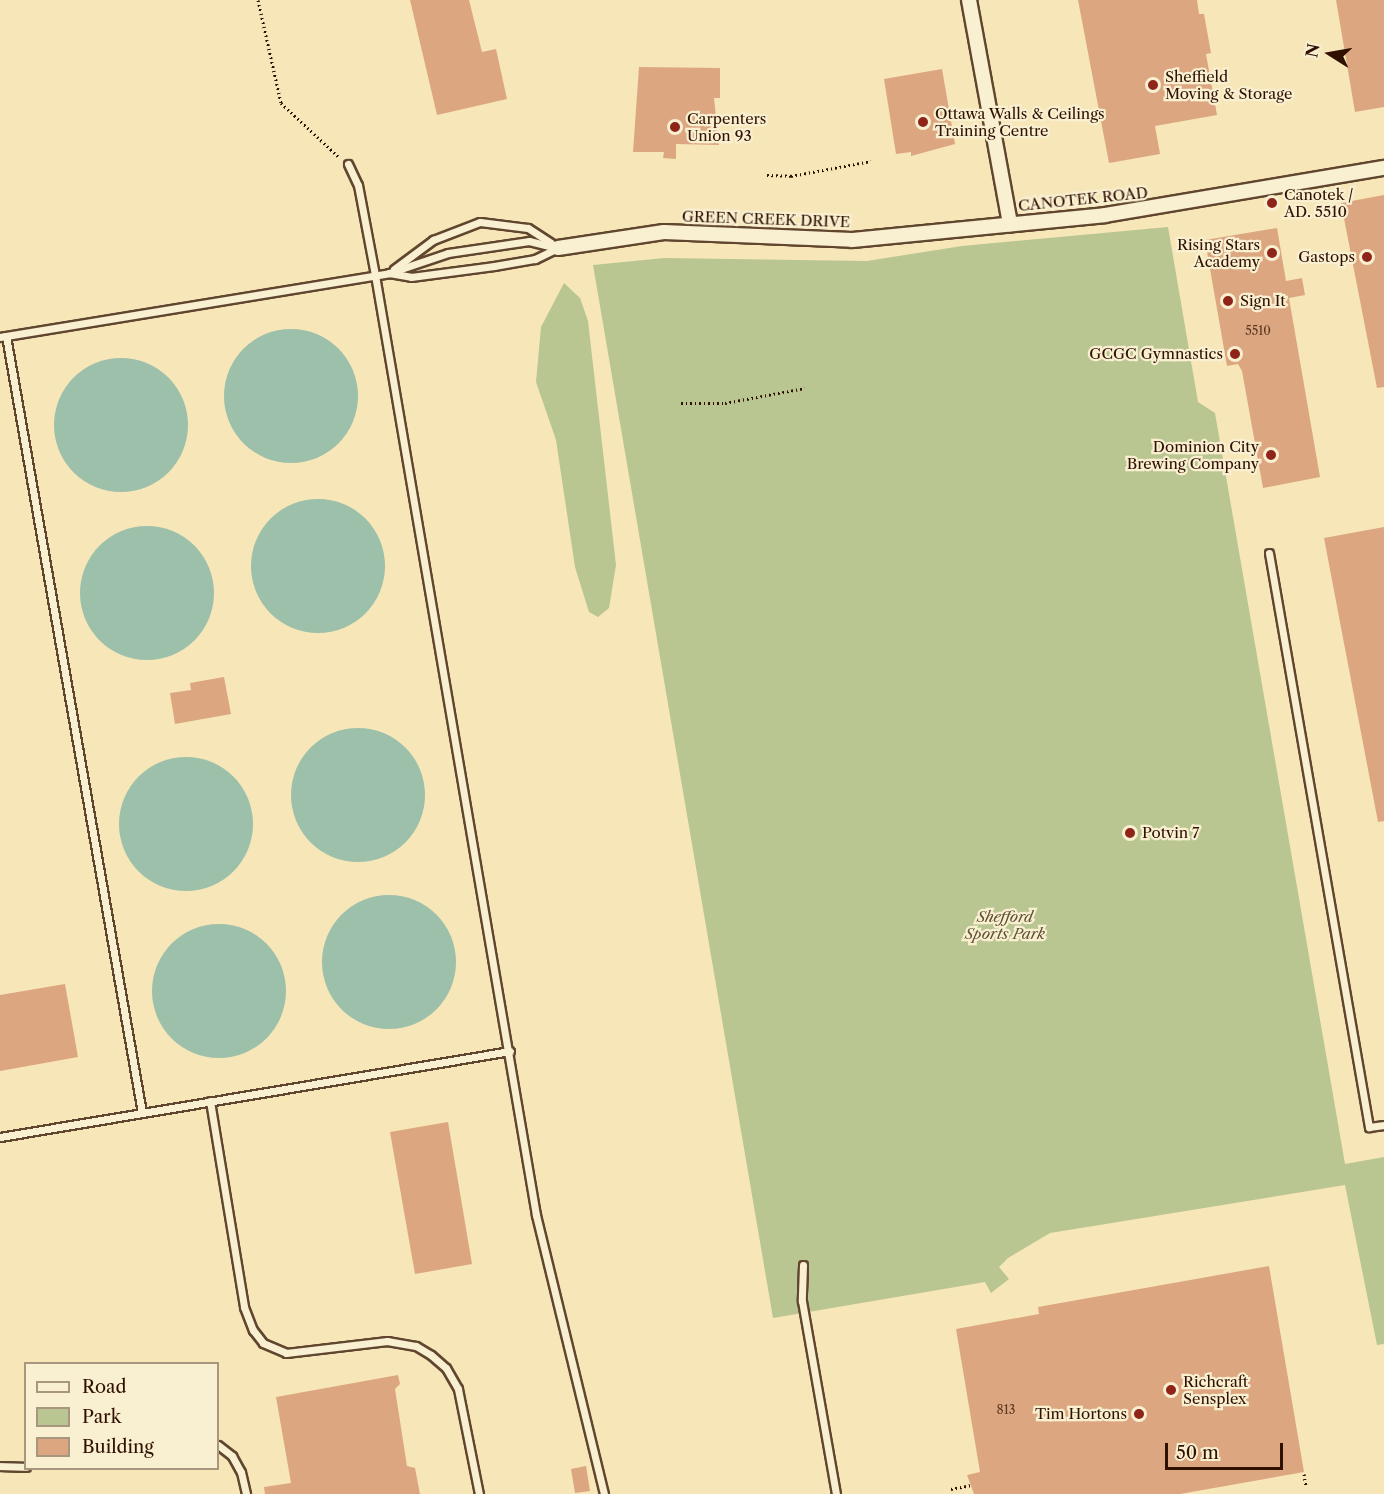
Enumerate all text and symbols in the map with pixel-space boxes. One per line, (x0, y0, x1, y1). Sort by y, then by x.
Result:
north arrow (1300, 24, 1360, 84)
text: N (1301, 42, 1323, 59)
place label: Sheffield Moving & Storage (1165, 67, 1292, 102)
marker: Sheffield Moving & Storage (1146, 78, 1160, 92)
place label: Ottawa Walls & Ceilings Training Centre (935, 104, 1105, 139)
place label: Carpenters Union 93 (687, 109, 766, 144)
marker: Ottawa Walls & Ceilings Training Centre (916, 115, 930, 129)
marker: Carpenters Union 93 (668, 120, 682, 134)
street label: CANOTEK ROAD (1017, 183, 1149, 215)
place label: Canotek / AD. 5510 (1284, 185, 1354, 220)
marker: Canotek / AD. 5510 (1265, 196, 1279, 210)
street label: GREEN CREEK DRIVE (681, 207, 851, 231)
place label: Rising Stars Academy (1177, 235, 1260, 270)
marker: Rising Stars Academy (1265, 246, 1279, 260)
place label: Gastops (1298, 248, 1355, 266)
marker: Gastops (1360, 250, 1374, 264)
place label: Sign It (1240, 292, 1286, 310)
marker: Sign It (1221, 294, 1235, 308)
house number: 5510 (1245, 324, 1271, 338)
place label: GCGC Gymnastics (1089, 345, 1223, 363)
marker: GCGC Gymnastics (1228, 347, 1242, 361)
place label: Dominion City Brewing Company (1127, 437, 1259, 472)
marker: Dominion City Brewing Company (1264, 448, 1278, 462)
place label: Potvin 7 (1142, 824, 1199, 842)
marker: Potvin 7 (1123, 826, 1137, 840)
park label: Shefford Sports Park (965, 907, 1045, 942)
legend (24, 1362, 219, 1470)
place label: Richcraft Sensplex (1183, 1372, 1248, 1407)
text: Road (82, 1376, 127, 1398)
marker: Richcraft Sensplex (1164, 1383, 1178, 1397)
house number: 813 (997, 1403, 1015, 1417)
place label: Tim Hortons (1035, 1405, 1127, 1423)
text: Park (82, 1406, 121, 1428)
marker: Tim Hortons (1132, 1407, 1146, 1421)
scale bar (1168, 1431, 1286, 1469)
text: Building (82, 1436, 154, 1458)
text: 50 m (1176, 1442, 1219, 1464)

